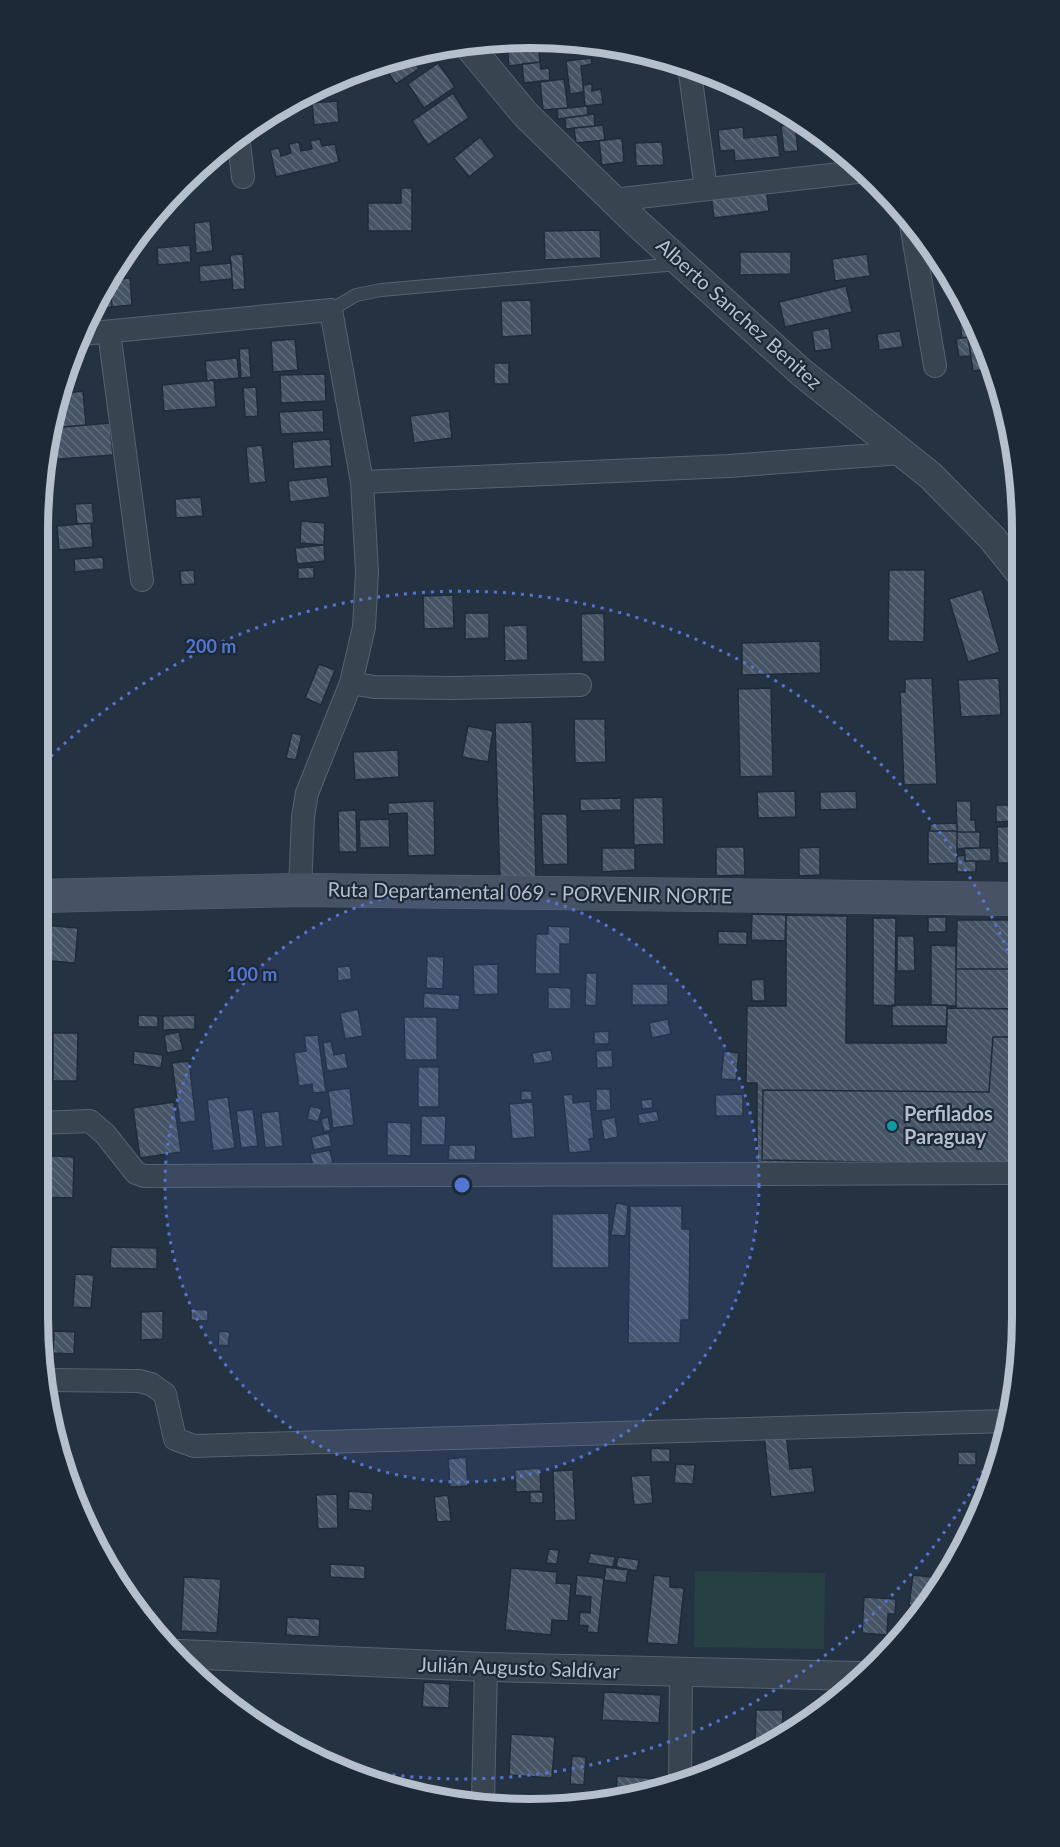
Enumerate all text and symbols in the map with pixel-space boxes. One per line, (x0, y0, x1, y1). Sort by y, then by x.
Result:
street label: Alberto Sanchez Benitez (652, 233, 827, 394)
text: 200 m (186, 635, 236, 657)
street label: Ruta Departamental 069 - PORVENIR NORTE (328, 876, 733, 908)
text: 100 m (227, 963, 277, 985)
place label: Perfilados Paraguay (904, 1101, 993, 1148)
marker: Perfilados Paraguay (885, 1119, 899, 1133)
centre of rings (452, 1175, 472, 1195)
street label: Julián Augusto Saldívar (418, 1651, 621, 1683)

